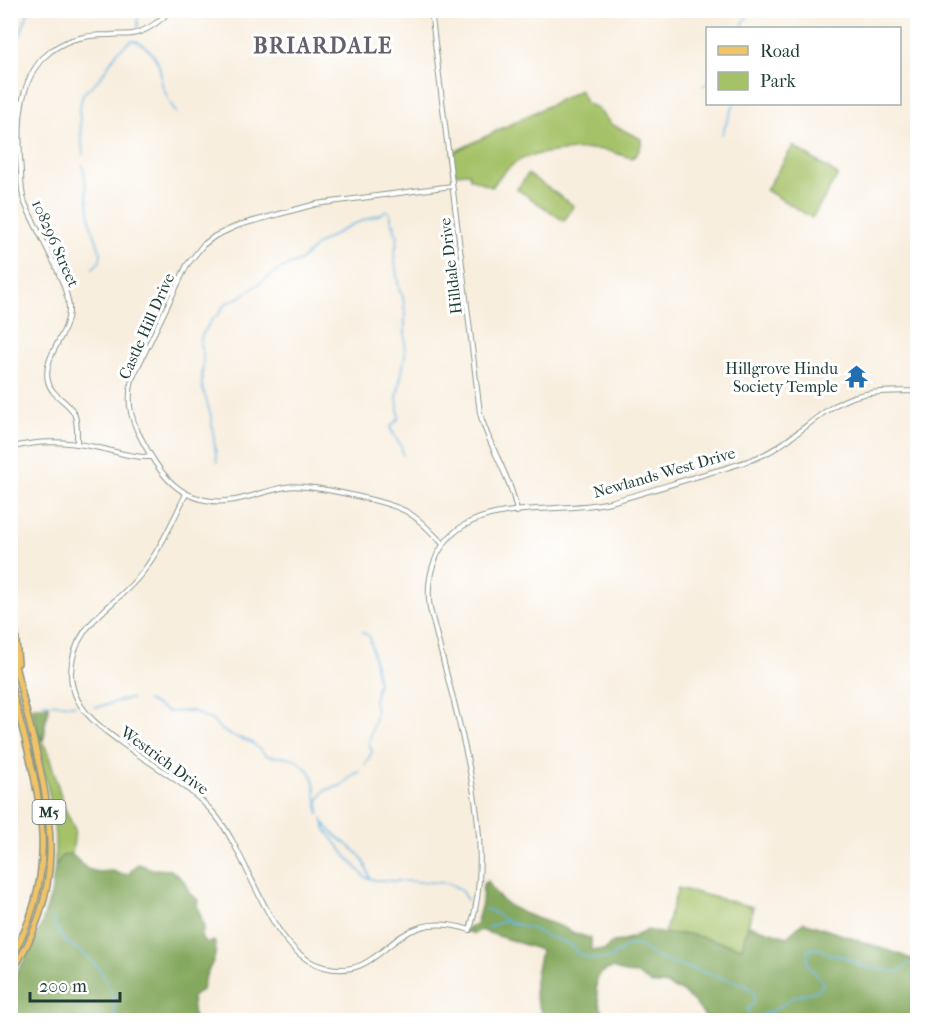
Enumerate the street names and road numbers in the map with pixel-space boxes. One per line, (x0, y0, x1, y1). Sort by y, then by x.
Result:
street label: 108296 Street (28, 197, 83, 290)
street label: Hilldale Drive (435, 217, 466, 315)
street label: Castle Hill Drive (115, 270, 178, 382)
street label: Newlands West Drive (591, 443, 738, 502)
street label: Westrich Drive (116, 722, 212, 799)
road number: M5 (32, 800, 66, 824)

